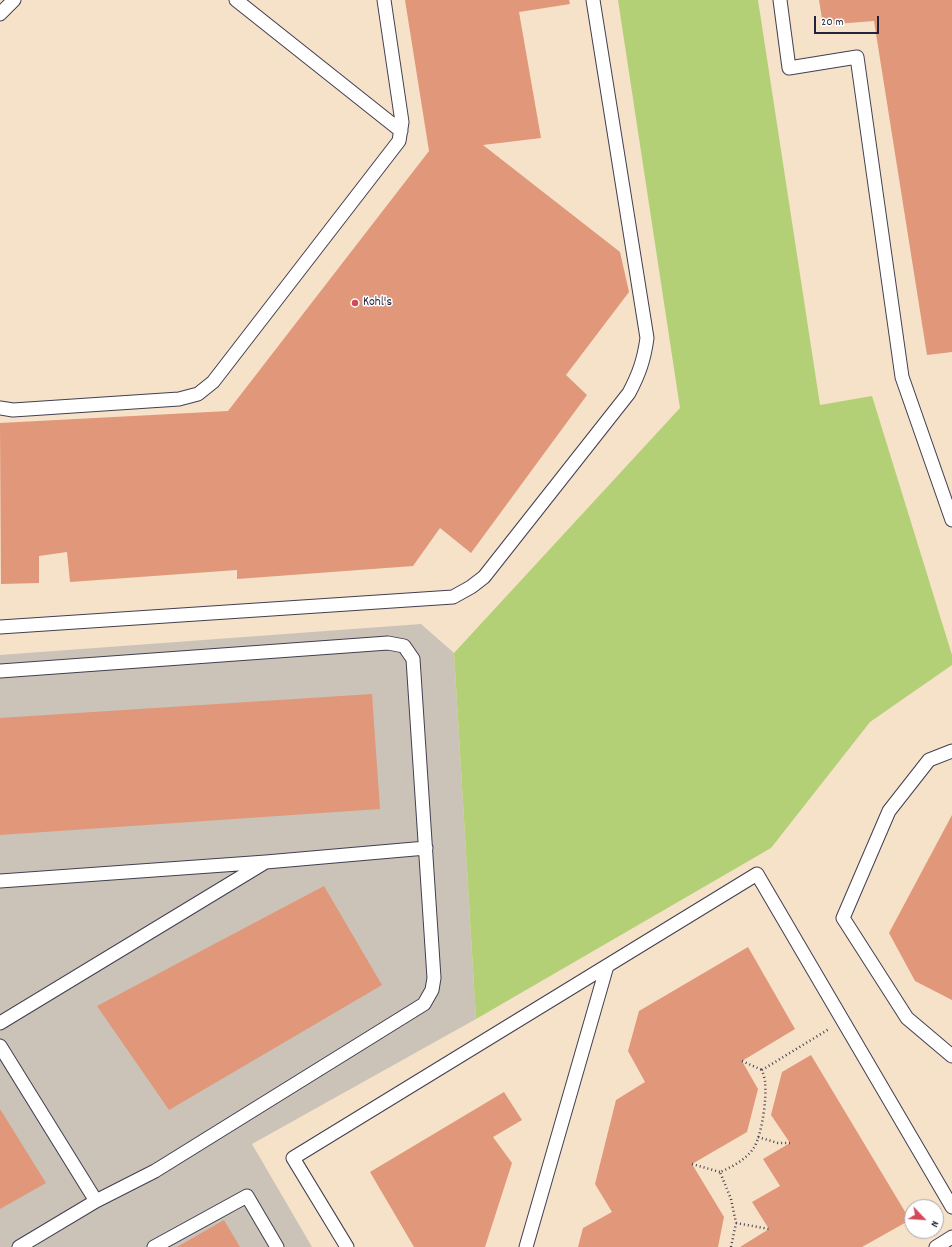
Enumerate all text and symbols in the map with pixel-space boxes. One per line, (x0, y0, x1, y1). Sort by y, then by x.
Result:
scale bar (816, 8, 881, 34)
text: 20 m (821, 14, 844, 31)
place label: Kohl's (363, 295, 392, 311)
marker: Kohl's (350, 298, 360, 308)
north arrow (904, 1199, 944, 1239)
text: N (926, 1218, 942, 1229)

